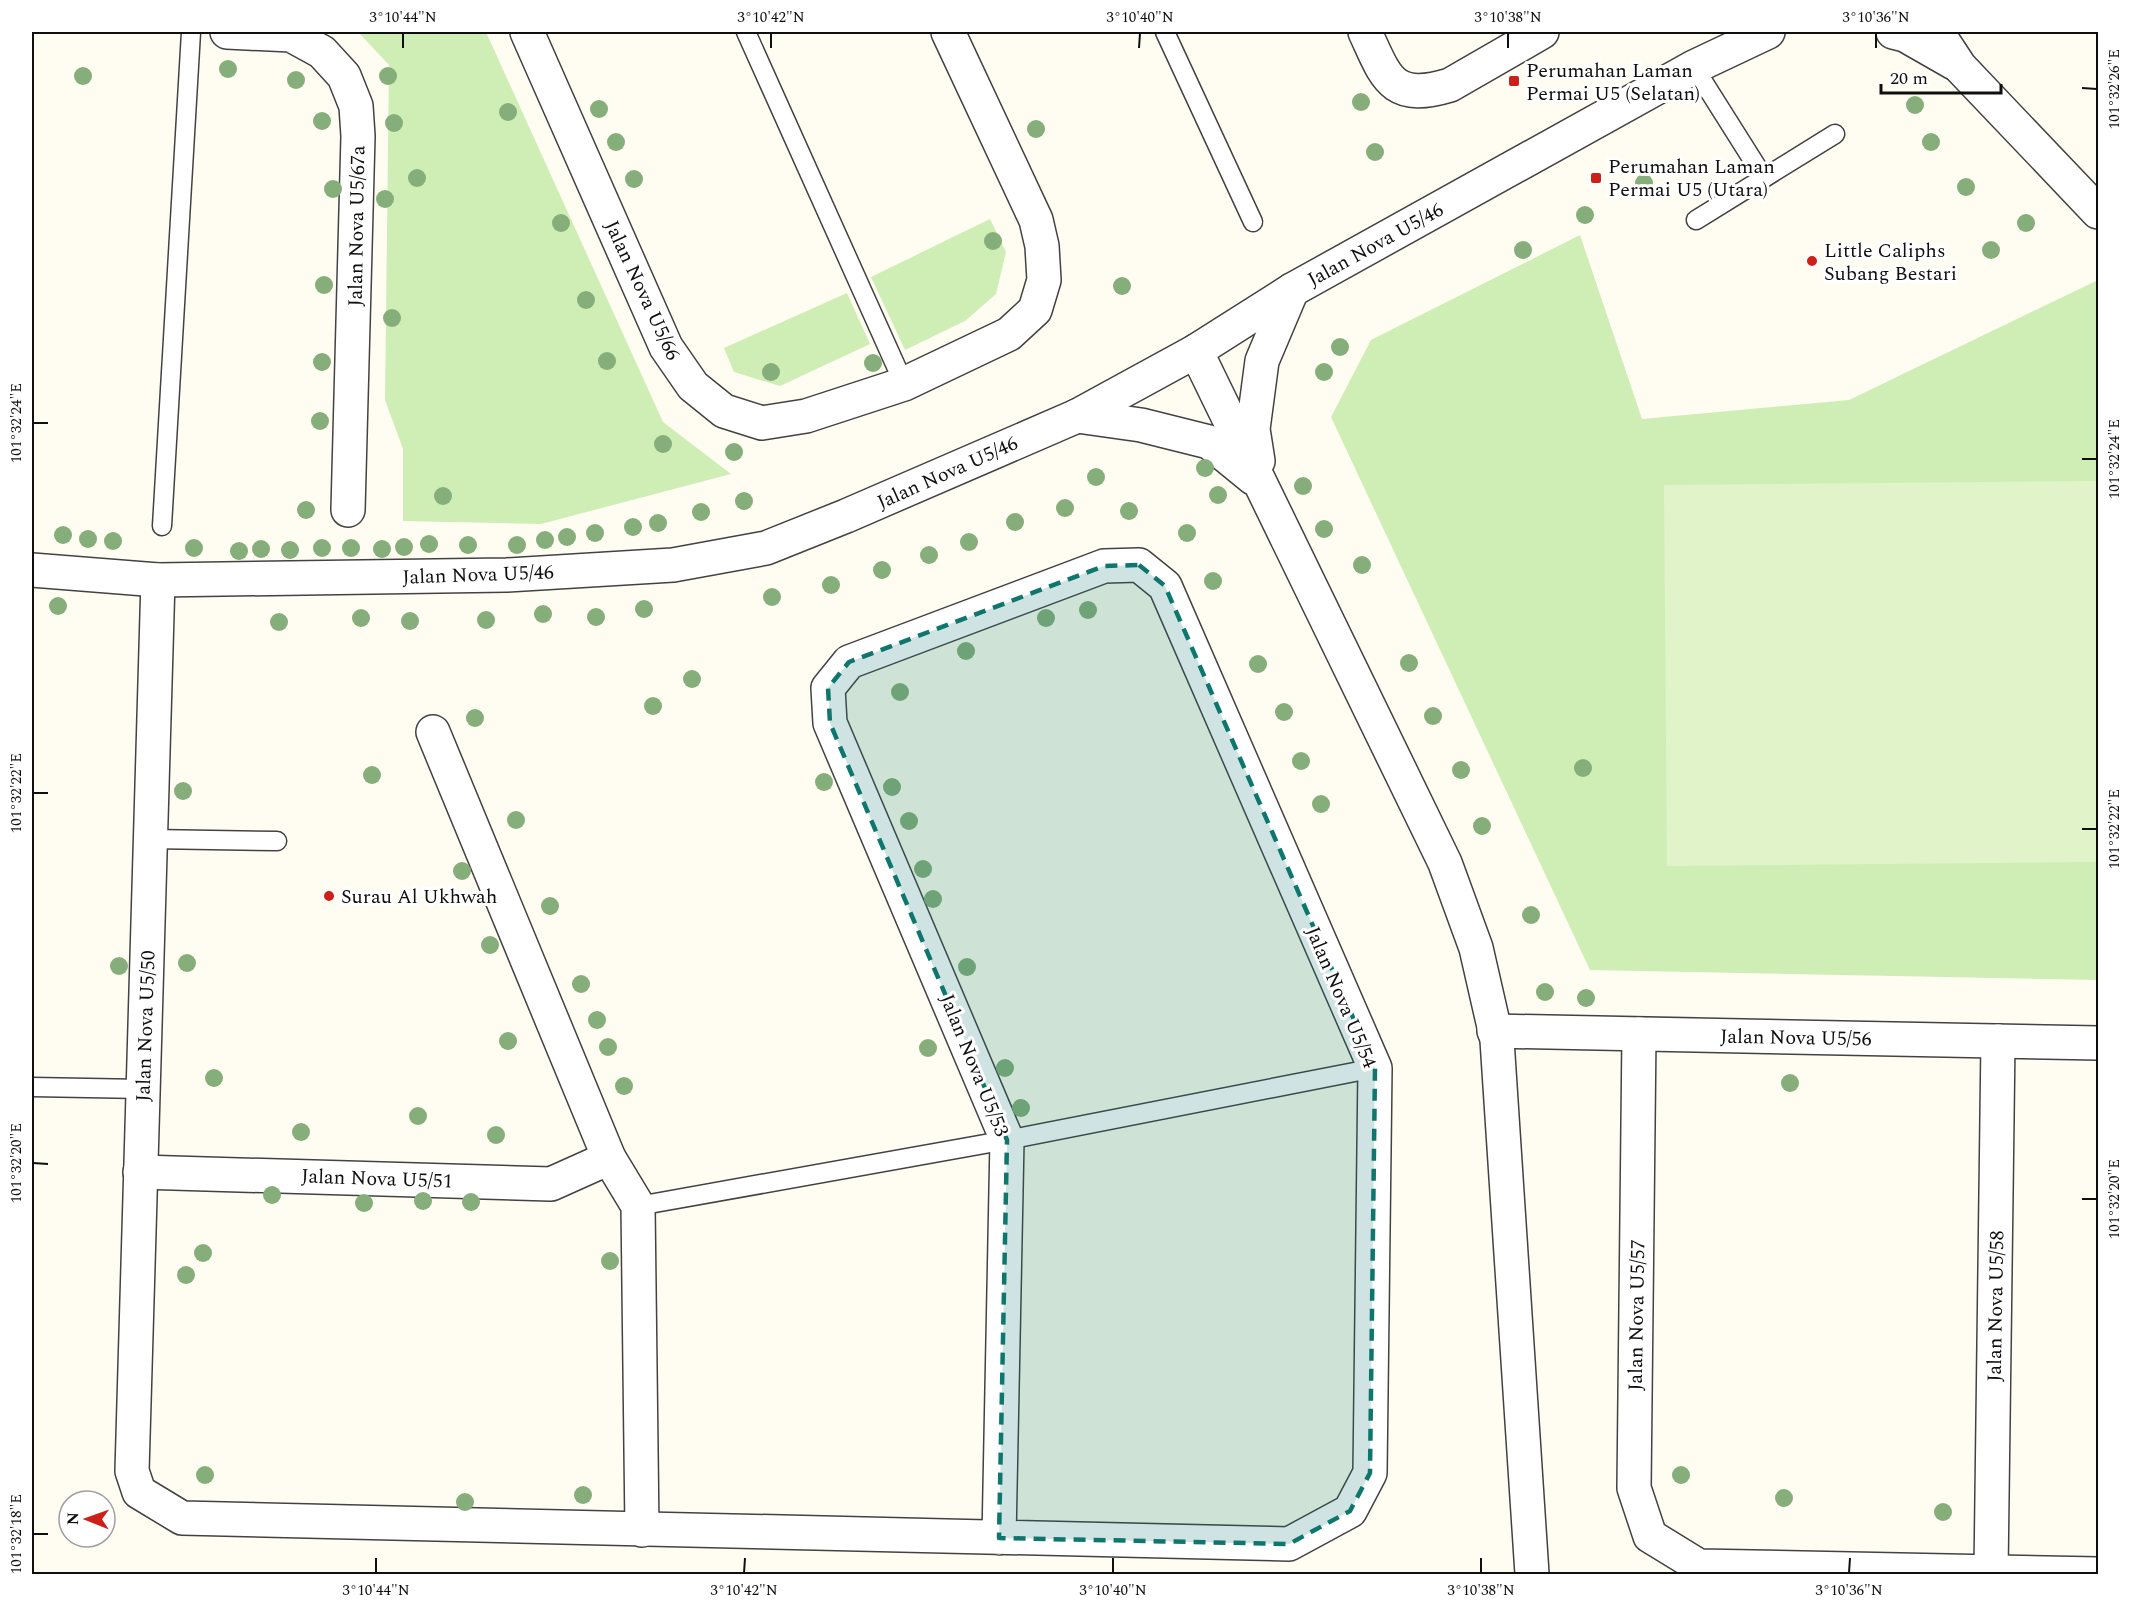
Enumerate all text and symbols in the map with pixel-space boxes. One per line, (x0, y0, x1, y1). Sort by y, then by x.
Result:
text: 3°10'44"N (369, 6, 437, 29)
text: 3°10'42"N (737, 6, 805, 29)
text: 3°10'40"N (1106, 6, 1174, 29)
text: 3°10'38"N (1474, 6, 1542, 29)
text: 3°10'36"N (1842, 6, 1910, 29)
text: 101°32'26"E (2103, 49, 2126, 129)
place label: Perumahan Laman Permai U5 (Selatan) (1526, 56, 1700, 109)
scale bar (1881, 57, 2001, 95)
text: 20 m (1890, 65, 1928, 92)
marker: Perumahan Laman Permai U5 (Selatan) (1507, 74, 1521, 88)
street label: Jalan Nova U5/67a (341, 145, 373, 307)
place label: Perumahan Laman Permai U5 (Utara) (1608, 152, 1775, 205)
marker: Perumahan Laman Permai U5 (Utara) (1589, 171, 1603, 185)
street label: Jalan Nova U5/46 (1302, 195, 1449, 295)
street label: Jalan Nova U5/66 (596, 215, 688, 365)
place label: Little Caliphs Subang Bestari (1824, 236, 1957, 289)
marker: Little Caliphs Subang Bestari (1805, 254, 1819, 268)
text: 101°32'24"E (5, 383, 28, 463)
text: 101°32'24"E (2103, 419, 2126, 499)
street label: Jalan Nova U5/46 (872, 428, 1023, 517)
street label: Jalan Nova U5/46 (402, 557, 554, 593)
text: 101°32'22"E (5, 753, 28, 833)
text: 101°32'22"E (2103, 789, 2126, 869)
place label: Surau Al Ukhwah (341, 882, 497, 912)
marker: Surau Al Ukhwah (322, 889, 336, 903)
street label: Jalan Nova U5/54 (1298, 922, 1384, 1073)
street label: Jalan Nova U5/50 (128, 950, 164, 1102)
street label: Jalan Nova U5/53 (932, 990, 1016, 1141)
street label: Jalan Nova U5/56 (1720, 1022, 1872, 1054)
text: 101°32'20"E (5, 1123, 28, 1203)
text: 101°32'20"E (2103, 1159, 2126, 1239)
street label: Jalan Nova U5/51 (301, 1161, 453, 1197)
street label: Jalan Nova U5/58 (1980, 1230, 2012, 1382)
street label: Jalan Nova U5/57 (1621, 1239, 1653, 1391)
north arrow (57, 1489, 117, 1549)
text: 101°32'18"E (5, 1494, 28, 1574)
text: N (61, 1512, 85, 1525)
text: 3°10'44"N (342, 1579, 410, 1602)
text: 3°10'42"N (710, 1579, 778, 1602)
text: 3°10'40"N (1079, 1579, 1147, 1602)
text: 3°10'38"N (1447, 1579, 1515, 1602)
text: 3°10'36"N (1815, 1579, 1883, 1602)

